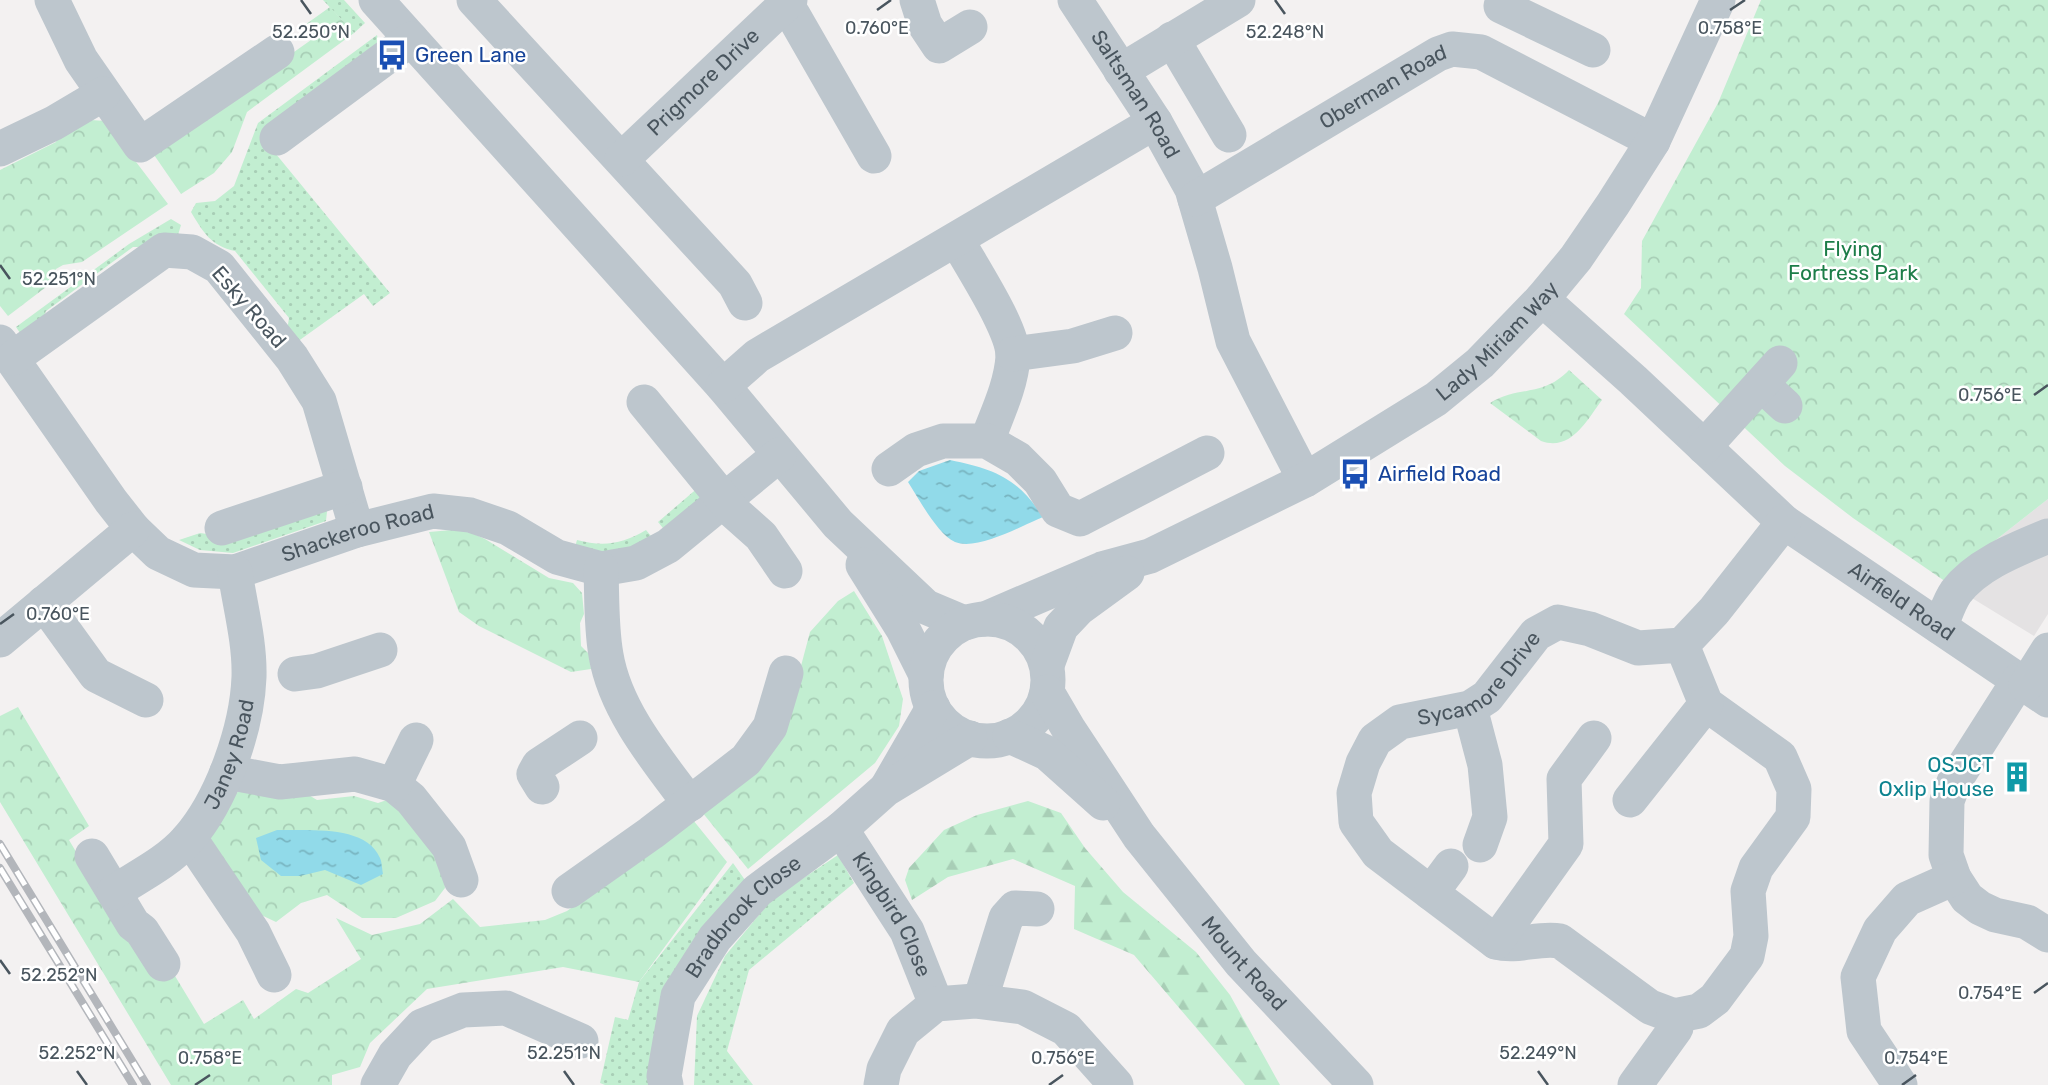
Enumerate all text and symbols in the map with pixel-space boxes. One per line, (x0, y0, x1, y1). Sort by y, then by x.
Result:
text: 0.760°E (845, 17, 909, 39)
text: 0.758°E (1698, 17, 1762, 39)
text: 52.250°N (272, 21, 350, 43)
text: 52.248°N (1246, 21, 1324, 43)
street label: Prigmore Drive (642, 23, 764, 141)
street label: Saltsman Road (1086, 25, 1185, 162)
bus stop icon: Green Lane (375, 38, 409, 72)
street label: Oberman Road (1314, 39, 1450, 134)
place label: Green Lane (415, 42, 526, 67)
park label: Flying Fortress Park (1788, 236, 1918, 285)
street label: Esky Road (207, 261, 292, 353)
text: 52.251°N (22, 268, 96, 290)
street label: Lady Miriam Way (1431, 276, 1564, 406)
text: 0.756°E (1958, 384, 2022, 406)
bus stop icon: Airfield Road (1338, 457, 1372, 491)
place label: Airfield Road (1378, 461, 1501, 486)
street label: Shackeroo Road (278, 498, 436, 567)
street label: Airfield Road (1844, 556, 1960, 646)
text: 0.760°E (26, 603, 90, 625)
street label: Sycamore Drive (1415, 626, 1546, 730)
street label: Janey Road (198, 697, 259, 813)
place label: OSJCT Oxlip House (1878, 752, 1994, 801)
building icon: OSJCT Oxlip House (2000, 760, 2034, 794)
street label: Kingbird Close (847, 847, 937, 980)
street label: Bradbrook Close (680, 850, 806, 983)
street label: Mount Road (1196, 911, 1292, 1015)
text: 52.252°N (20, 964, 98, 986)
text: 0.754°E (1958, 982, 2022, 1004)
text: 52.252°N (38, 1042, 116, 1064)
text: 52.251°N (527, 1042, 601, 1064)
text: 52.249°N (1499, 1042, 1577, 1064)
text: 0.758°E (178, 1047, 242, 1069)
text: 0.756°E (1031, 1047, 1095, 1069)
text: 0.754°E (1884, 1047, 1948, 1069)

